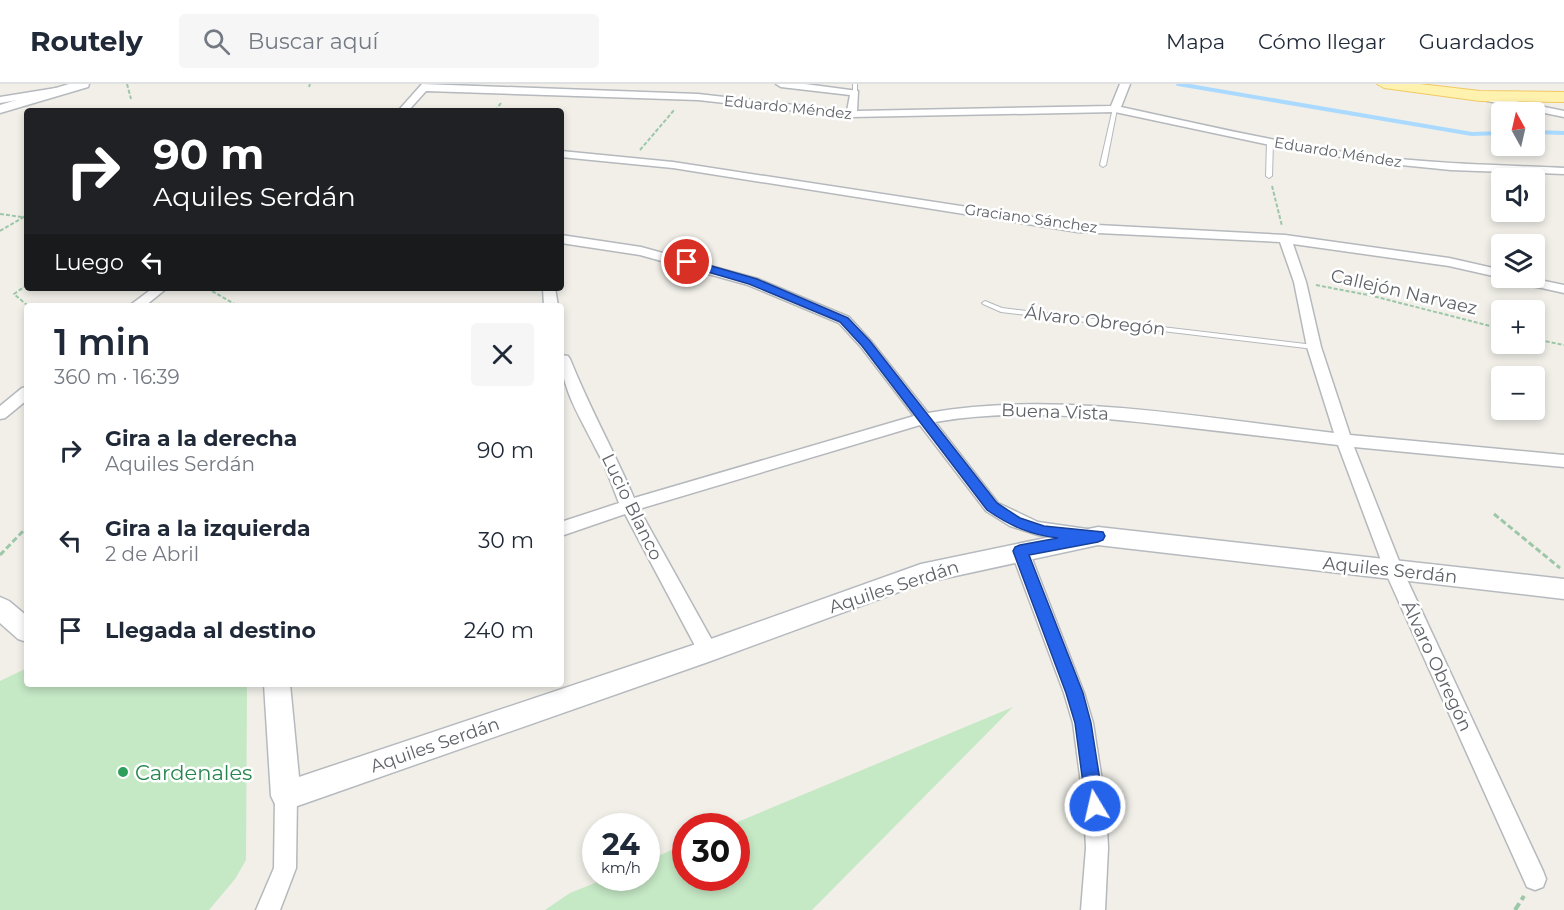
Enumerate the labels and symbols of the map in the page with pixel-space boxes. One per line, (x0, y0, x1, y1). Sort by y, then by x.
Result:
street label: Eduardo Méndez (723, 91, 853, 123)
north arrow (1491, 102, 1545, 156)
street label: Eduardo Méndez (1273, 133, 1403, 172)
street label: Graciano Sánchez (963, 199, 1099, 237)
pin (661, 236, 712, 287)
street label: Callejón Narvaez (1329, 264, 1479, 320)
street label: Álvaro Obregón (1023, 301, 1167, 341)
street label: Buena Vista (1001, 399, 1109, 425)
street label: Lucio Blanco (597, 450, 667, 564)
street label: Aquiles Serdán (1322, 552, 1458, 588)
street label: Aquiles Serdán (826, 556, 962, 618)
street label: Álvaro Obregón (1397, 597, 1477, 735)
street label: Aquiles Serdán (368, 713, 502, 777)
place label: Cardenales (135, 760, 252, 785)
marker: Cardenales (116, 765, 130, 779)
position arrow (1063, 774, 1127, 838)
speed limit sign: 30 (672, 813, 750, 891)

